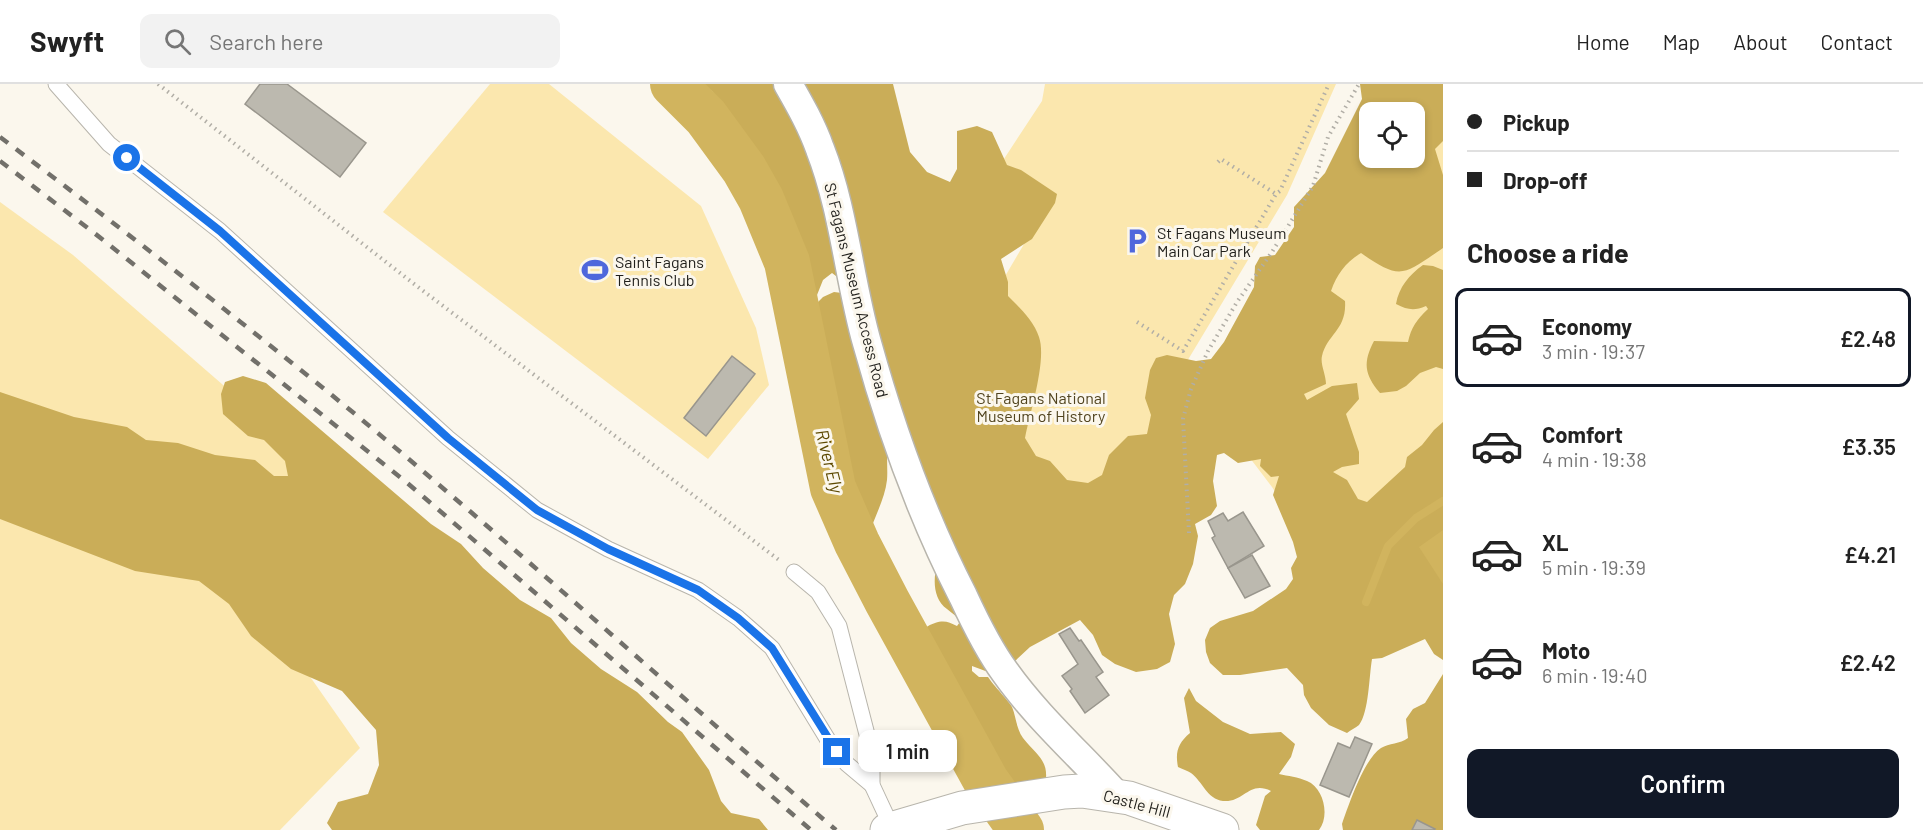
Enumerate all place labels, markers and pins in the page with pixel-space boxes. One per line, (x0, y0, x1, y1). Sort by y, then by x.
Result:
place label: St Fagans Museum Main Car Park (1157, 223, 1286, 260)
parking icon: St Fagans Museum Main Car Park (1122, 226, 1152, 256)
place label: Saint Fagans Tennis Club (615, 252, 704, 289)
sports icon: Saint Fagans Tennis Club (580, 255, 610, 285)

